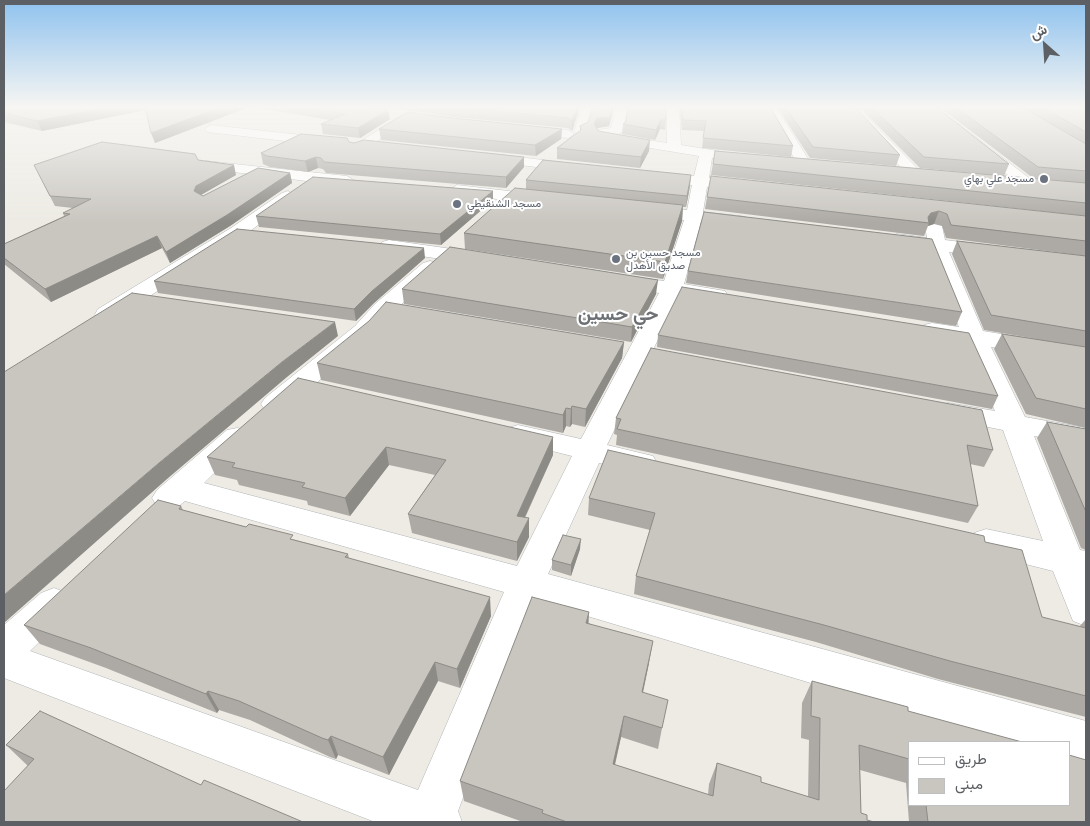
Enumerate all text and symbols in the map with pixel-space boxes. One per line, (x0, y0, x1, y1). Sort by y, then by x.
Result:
north arrow (1020, 20, 1070, 70)
text: ش (1027, 20, 1050, 43)
place label: مسجد علي بهاي (964, 172, 1034, 186)
marker: مسجد علي بهاي (1038, 173, 1050, 185)
place label: مسجد الشنقيطي (467, 197, 541, 211)
marker: مسجد الشنقيطي (451, 198, 463, 210)
place label: مسجد حسين بن صديق الأهدل (626, 246, 701, 272)
marker: مسجد حسين بن صديق الأهدل (610, 253, 622, 265)
district label: حي حسين (578, 304, 658, 326)
legend (908, 741, 1070, 806)
text: طريق (955, 749, 987, 768)
text: مبنى (955, 774, 983, 793)

